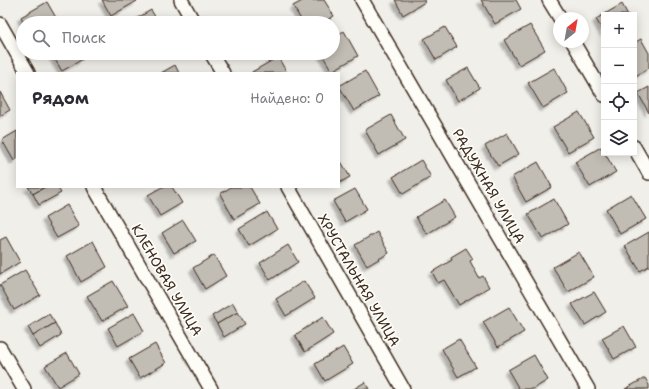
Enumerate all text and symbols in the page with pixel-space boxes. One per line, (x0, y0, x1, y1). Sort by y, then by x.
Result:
north arrow (553, 12, 589, 48)
map controls (601, 12, 637, 156)
button: + (601, 12, 637, 48)
search box (16, 16, 340, 60)
icon: search (30, 27, 52, 49)
text: Поиск (62, 28, 106, 48)
button: − (601, 48, 637, 84)
button: locate (601, 84, 637, 120)
text: Рядом (32, 87, 89, 109)
text: Найдено: 0 (250, 90, 324, 107)
button: layers (601, 120, 637, 156)
street label: РАДУЖНАЯ УЛИЦА (449, 125, 529, 247)
street label: ХРУСТАЛЬНАЯ УЛИЦА (314, 210, 404, 350)
street label: КЛЕНОВАЯ УЛИЦА (128, 221, 206, 339)

